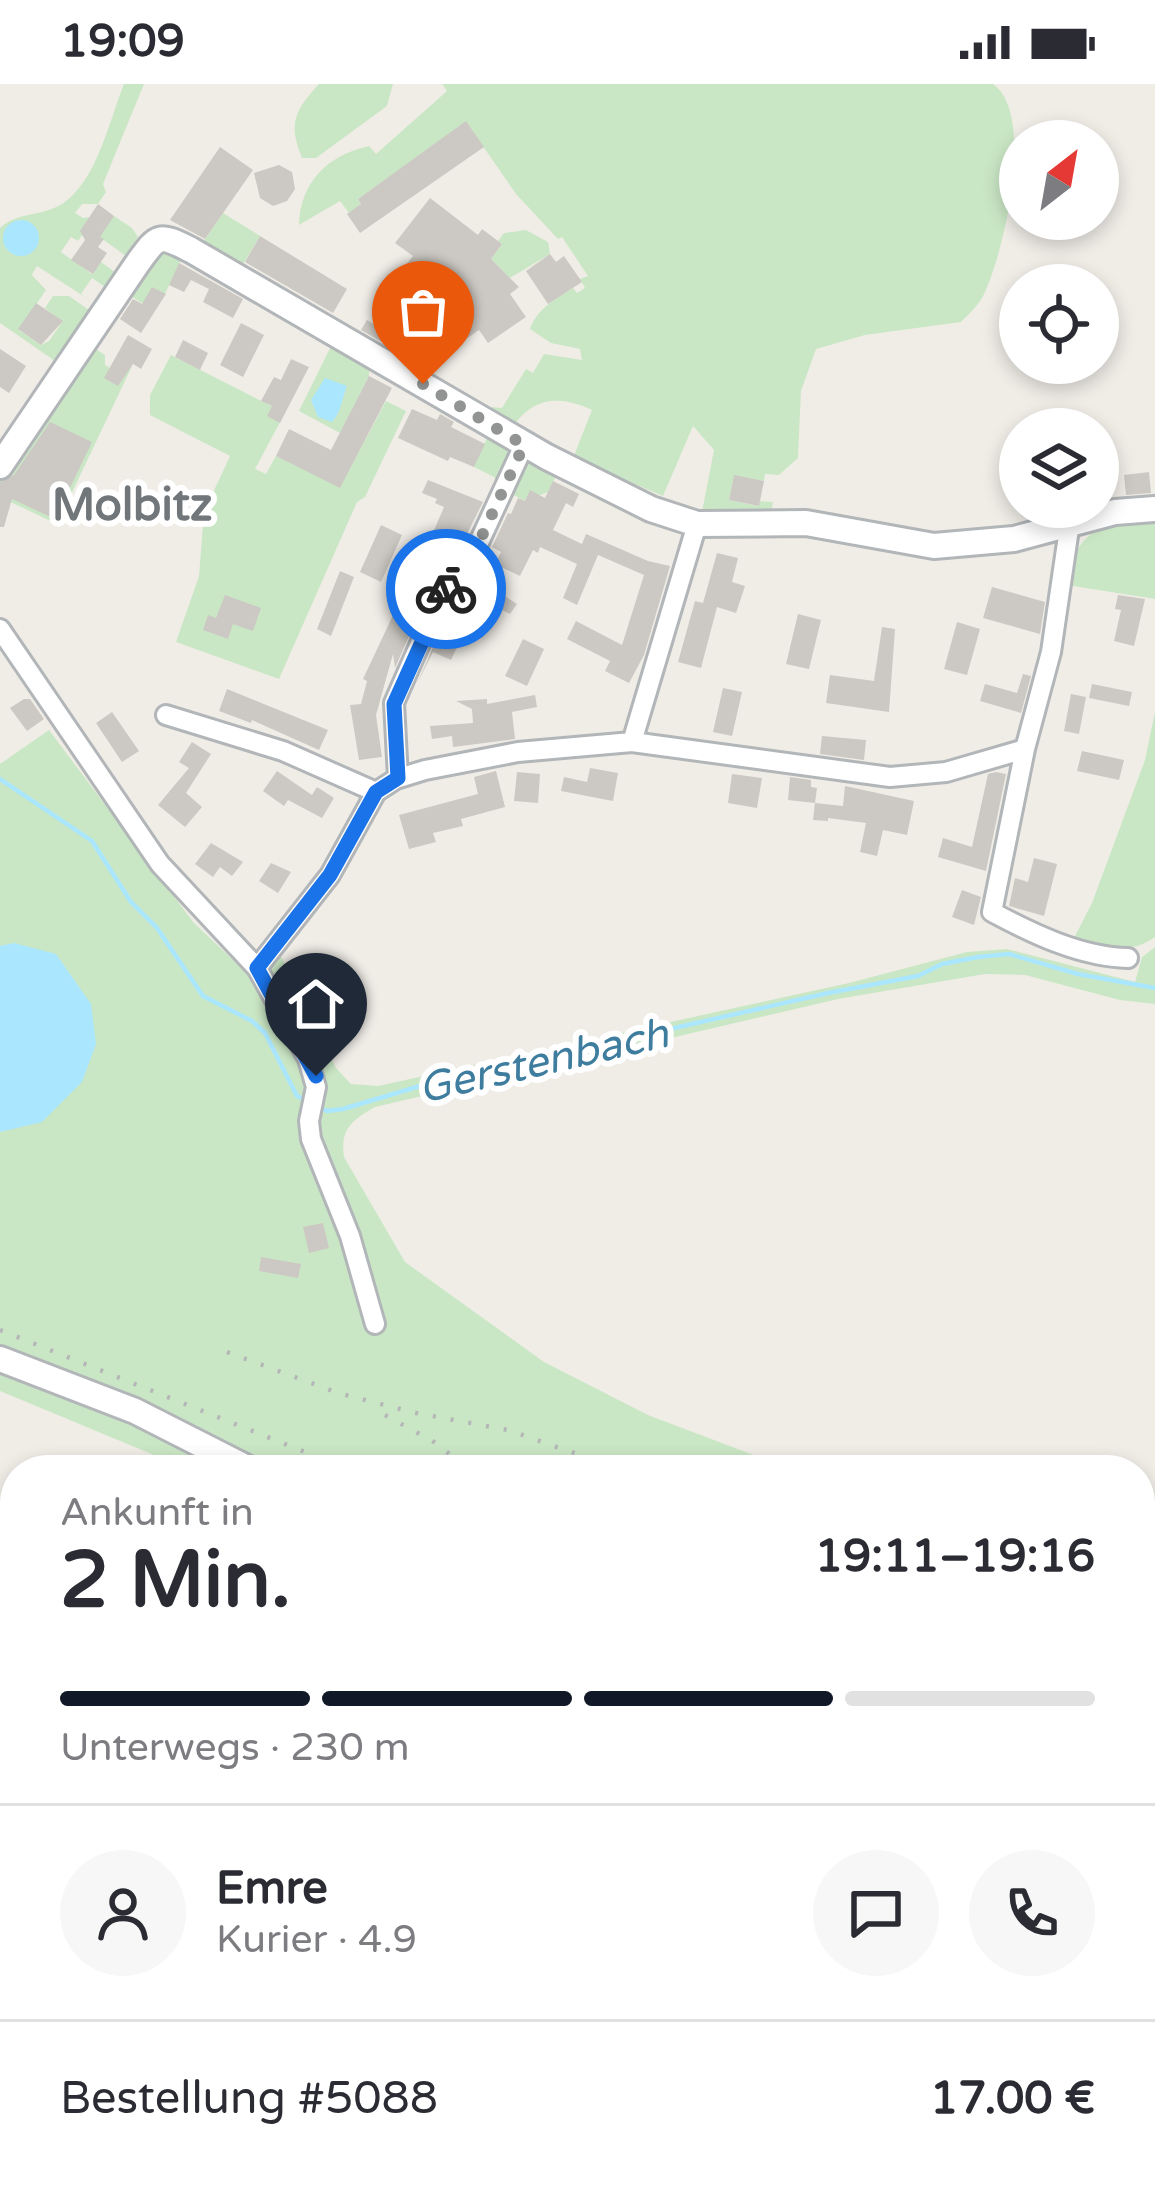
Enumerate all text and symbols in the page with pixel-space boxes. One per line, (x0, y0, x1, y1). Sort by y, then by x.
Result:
text: 19:09 (60, 15, 185, 69)
north arrow (999, 120, 1119, 240)
map controls (999, 120, 1119, 528)
pin (372, 261, 474, 384)
button: locate (999, 264, 1119, 384)
icon: bag (390, 279, 456, 345)
button: layers (999, 408, 1119, 528)
district label: Molbitz (52, 479, 212, 533)
courier (386, 529, 506, 649)
icon: bike (413, 556, 479, 622)
pin (265, 953, 367, 1076)
icon: home (283, 971, 349, 1037)
water label: Gerstenbach (413, 1008, 675, 1115)
text: Ankunft in (60, 1489, 254, 1536)
text: 19:11–19:16 (815, 1530, 1095, 1584)
text: 2 Min. (60, 1534, 291, 1628)
text: Unterwegs · 230 m (60, 1724, 410, 1771)
button: person (60, 1850, 186, 1976)
button: chat (813, 1850, 939, 1976)
button: phone (969, 1850, 1095, 1976)
text: Emre (216, 1862, 328, 1916)
text: Kurier · 4.9 (216, 1916, 417, 1963)
text: Bestellung #5088 (60, 2072, 438, 2126)
text: 17.00 € (930, 2072, 1095, 2126)

